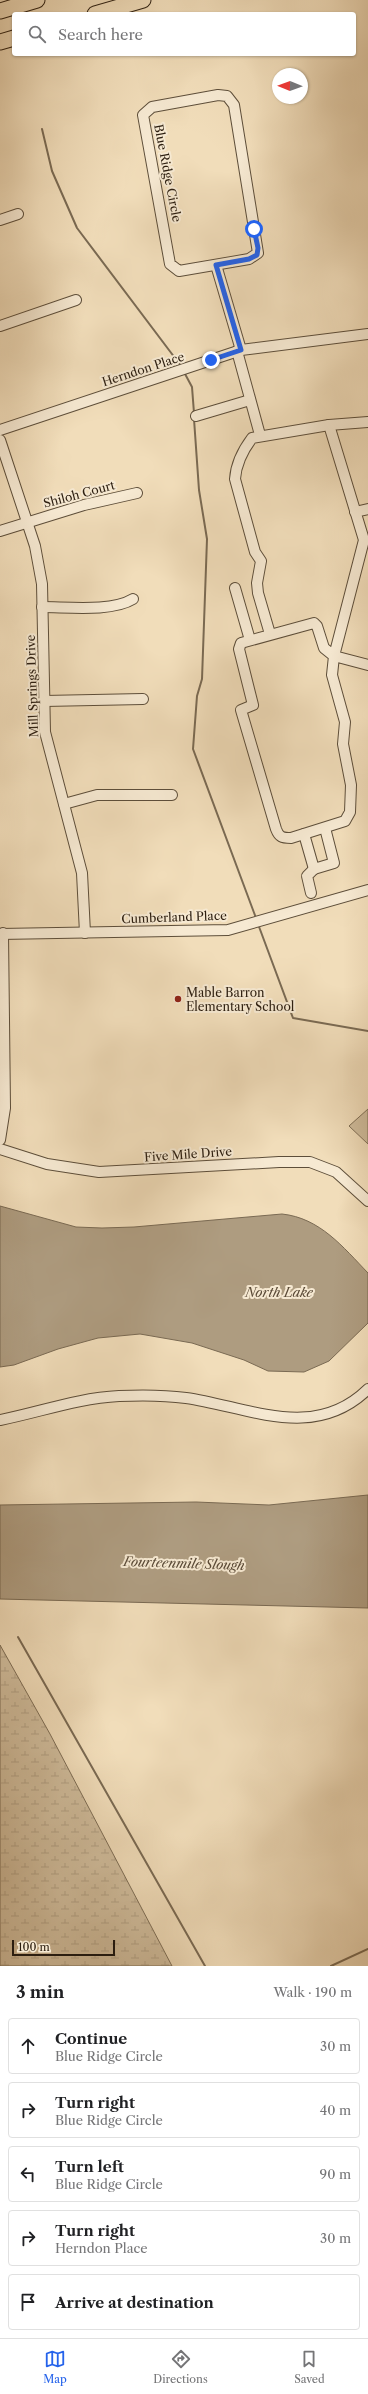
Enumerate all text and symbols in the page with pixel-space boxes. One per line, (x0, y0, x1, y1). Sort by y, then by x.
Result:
search box (12, 12, 356, 56)
icon: search (26, 23, 48, 45)
text: Search here (58, 25, 143, 44)
north arrow (272, 68, 308, 104)
street label: Blue Ridge Circle (151, 123, 185, 224)
route start (245, 220, 263, 238)
street label: Herndon Place (100, 349, 186, 389)
route end (202, 351, 220, 369)
street label: Shiloh Court (42, 477, 117, 511)
street label: Mill Springs Drive (23, 634, 41, 738)
street label: Cumberland Place (121, 908, 227, 926)
place label: Mable Barron Elementary School (186, 985, 295, 1014)
marker: Mable Barron Elementary School (173, 994, 183, 1004)
street label: Five Mile Drive (144, 1143, 233, 1165)
water label: North Lake (244, 1284, 314, 1300)
water label: Fourteenmile Slough (122, 1553, 245, 1573)
scale bar (12, 1938, 115, 1957)
text: 100 m (18, 1940, 50, 1954)
text: 3 min (16, 1982, 65, 2002)
text: Walk · 190 m (273, 1984, 352, 2000)
text: Continue (55, 2029, 127, 2048)
icon: ahead (17, 2035, 39, 2057)
text: 30 m (320, 2038, 351, 2054)
text: Blue Ridge Circle (55, 2048, 163, 2064)
text: Turn right (55, 2093, 135, 2112)
icon: right (17, 2099, 39, 2121)
text: 40 m (320, 2102, 351, 2118)
text: Blue Ridge Circle (55, 2112, 163, 2128)
text: Turn left (55, 2157, 124, 2176)
icon: left (17, 2163, 39, 2185)
text: 90 m (320, 2166, 351, 2182)
text: Blue Ridge Circle (55, 2176, 163, 2192)
text: Turn right (55, 2221, 135, 2240)
icon: right (17, 2227, 39, 2249)
text: 30 m (320, 2230, 351, 2246)
text: Herndon Place (55, 2240, 148, 2256)
icon: arrive (17, 2291, 39, 2313)
text: Arrive at destination (55, 2293, 214, 2312)
tab: Map (43, 2348, 67, 2386)
tab: Directions (153, 2348, 208, 2386)
tab: Saved (294, 2348, 325, 2386)

